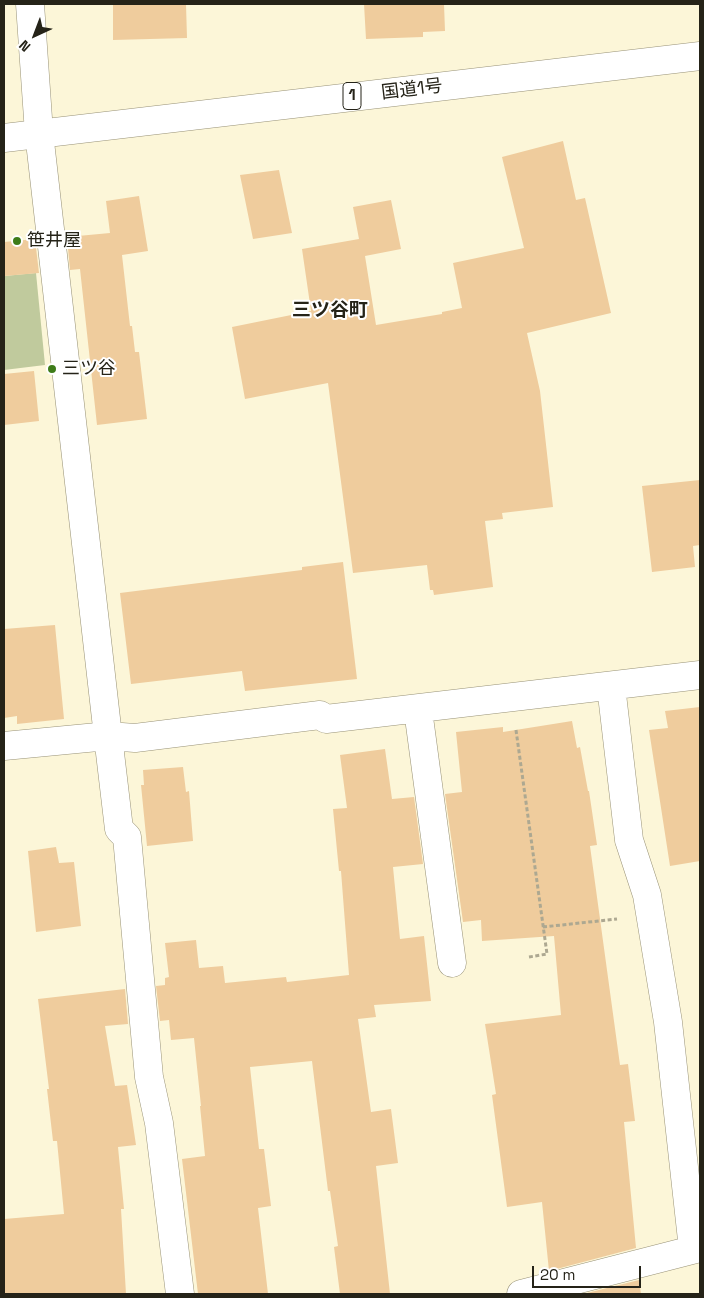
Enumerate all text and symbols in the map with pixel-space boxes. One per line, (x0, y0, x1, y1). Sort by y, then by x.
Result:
north arrow (10, 10, 60, 60)
text: N (15, 36, 34, 56)
street label: 国道1号 (380, 76, 444, 104)
road number: 1 (343, 82, 361, 110)
place label: 笹井屋 (27, 230, 81, 252)
marker: 笹井屋 (11, 235, 23, 247)
district label: 三ツ谷町 (292, 300, 368, 322)
place label: 三ツ谷 (62, 358, 116, 380)
marker: 三ツ谷 (46, 363, 58, 375)
scale bar (534, 1256, 643, 1288)
text: 20 m (540, 1265, 575, 1284)

